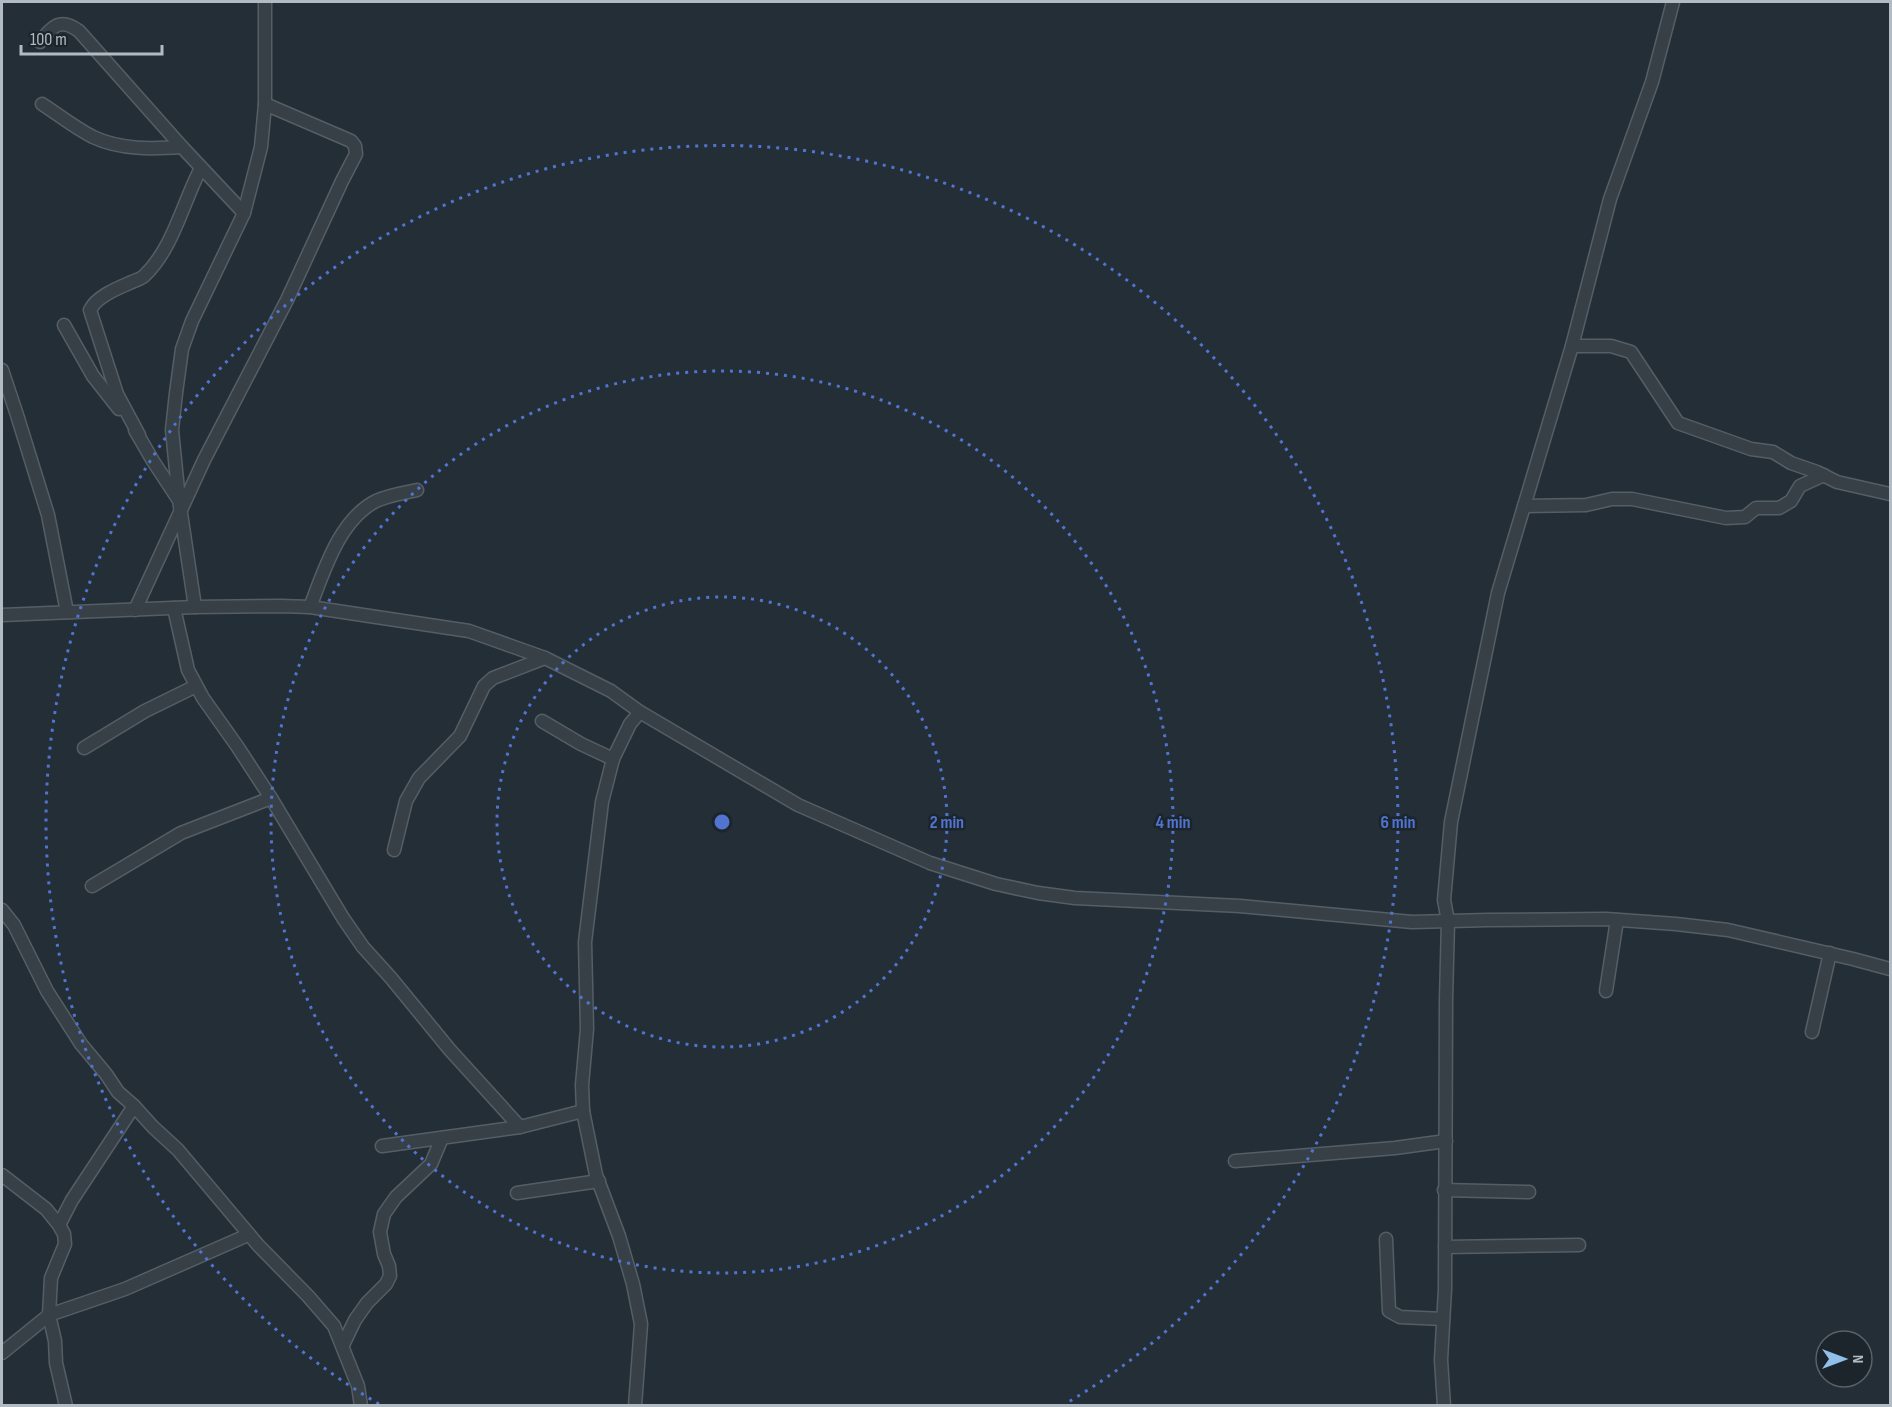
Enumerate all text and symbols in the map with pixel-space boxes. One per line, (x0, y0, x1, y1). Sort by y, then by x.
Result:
scale bar (21, 18, 162, 56)
text: 100 m (30, 29, 67, 50)
centre of rings (712, 812, 732, 832)
text: 2 min (930, 812, 964, 833)
text: 4 min (1156, 812, 1190, 833)
text: 6 min (1381, 812, 1415, 833)
north arrow (1814, 1329, 1874, 1389)
text: N (1848, 1355, 1867, 1363)

